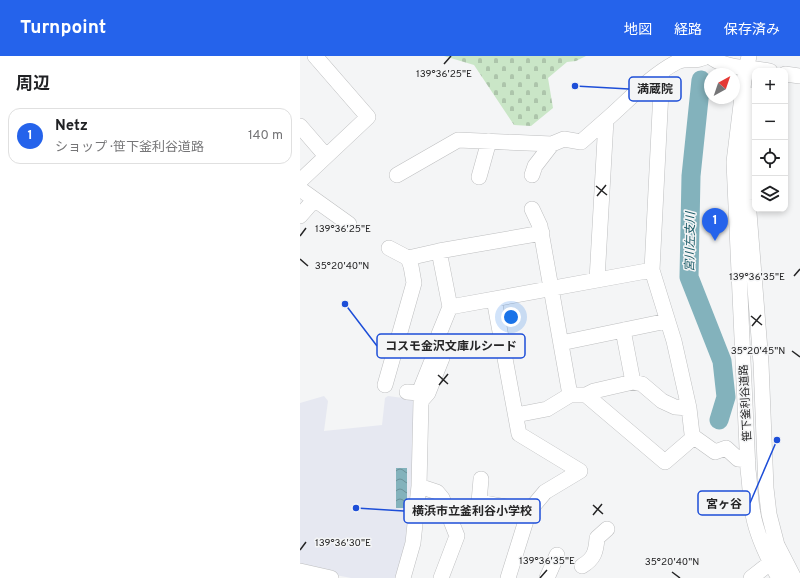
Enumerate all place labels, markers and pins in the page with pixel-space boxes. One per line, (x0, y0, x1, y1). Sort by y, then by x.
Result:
callout: 満蔵院 (629, 77, 681, 101)
pin: 1 (702, 208, 728, 241)
callout: コスモ金沢文庫ルシード (377, 334, 525, 358)
callout: 宮ヶ谷 (698, 491, 750, 515)
callout: 横浜市立釜利谷小学校 (404, 499, 540, 523)

